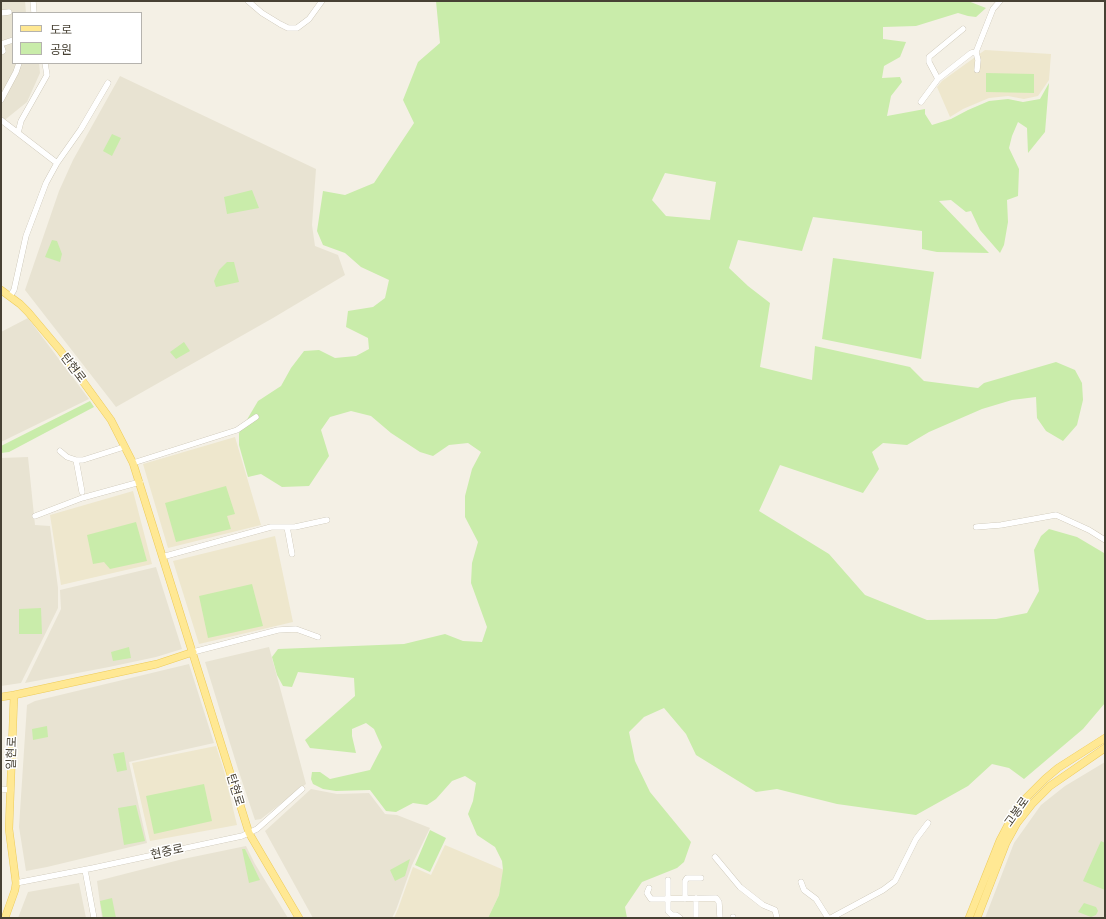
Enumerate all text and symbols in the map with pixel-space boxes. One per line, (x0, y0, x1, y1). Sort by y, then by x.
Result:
legend (12, 12, 142, 64)
text: 도로 (50, 23, 72, 37)
text: 공원 (50, 43, 72, 57)
street label: 탄현로 (57, 350, 89, 386)
street label: 일현로 (4, 736, 20, 770)
street label: 탄현로 (223, 772, 247, 808)
street label: 고봉로 (1002, 794, 1032, 830)
street label: 현중로 (149, 842, 185, 862)

